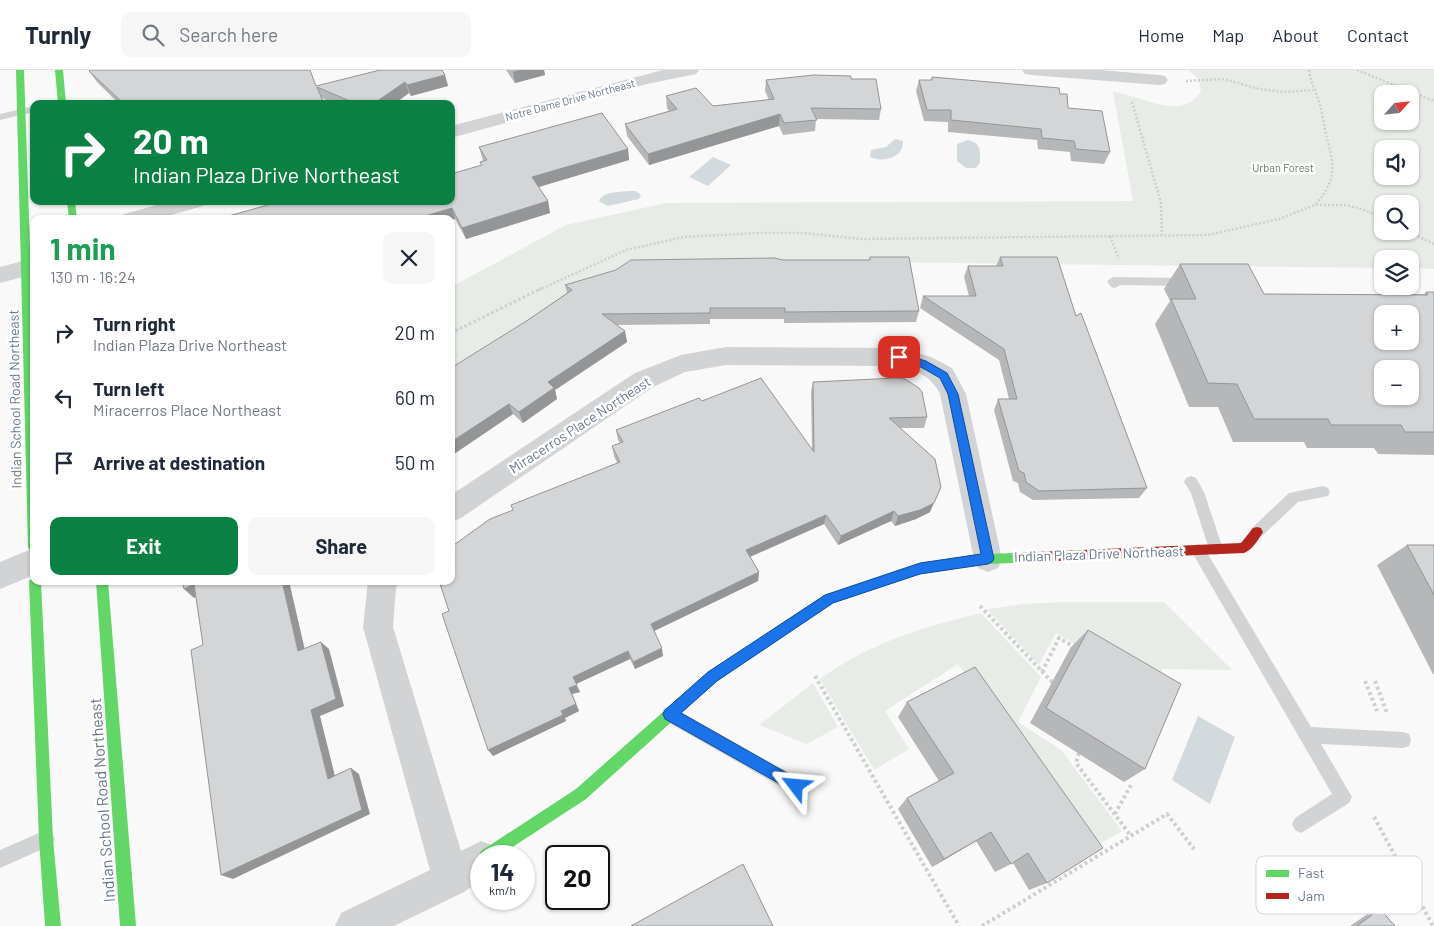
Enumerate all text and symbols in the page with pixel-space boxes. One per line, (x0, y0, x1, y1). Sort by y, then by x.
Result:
search box (121, 12, 471, 57)
text: Turnly (25, 20, 91, 49)
icon: search (139, 21, 167, 49)
text: Search here (179, 23, 278, 46)
text: Home (1138, 24, 1184, 46)
text: Map (1212, 24, 1244, 46)
text: About (1272, 24, 1319, 46)
text: Contact (1347, 24, 1409, 46)
street label: Notre Dame Drive Northeast (504, 76, 636, 123)
north arrow (1374, 85, 1419, 130)
map controls (1374, 85, 1419, 405)
text: 20 m (133, 119, 209, 161)
icon: right (50, 120, 115, 185)
button: sound (1374, 140, 1419, 185)
text: Indian Plaza Drive Northeast (133, 161, 400, 187)
park label: Urban Forest (1252, 161, 1314, 174)
button: search (1374, 195, 1419, 240)
text: 1 min (50, 230, 116, 266)
button: close (383, 232, 435, 284)
button: layers (1374, 250, 1419, 295)
text: 130 m · 16:24 (50, 267, 136, 286)
button: + (1374, 305, 1419, 350)
street label: Indian School Road Northeast (4, 309, 25, 489)
text: Turn right (93, 312, 175, 335)
icon: right (50, 319, 78, 347)
text: 20 m (395, 321, 435, 344)
text: Indian Plaza Drive Northeast (93, 335, 287, 354)
pin (878, 336, 920, 378)
icon: arrive (885, 343, 913, 371)
button: − (1374, 360, 1419, 405)
street label: Miracerros Place Northeast (506, 372, 654, 477)
text: Turn left (93, 377, 164, 400)
icon: left (50, 384, 78, 412)
text: 60 m (395, 386, 435, 409)
text: Miracerros Place Northeast (93, 400, 282, 419)
icon: arrive (50, 449, 78, 477)
text: Arrive at destination (93, 451, 265, 474)
text: 50 m (395, 451, 435, 474)
button: Exit (50, 517, 238, 575)
button: Share (248, 517, 435, 575)
street label: Indian Plaza Drive Northeast (1014, 542, 1184, 565)
street label: Indian School Road Northeast (85, 697, 118, 903)
position arrow (769, 759, 821, 811)
speed limit sign: 20 (545, 845, 610, 910)
text: 14 (491, 856, 514, 886)
legend (1256, 856, 1422, 914)
text: Fast (1298, 864, 1324, 881)
text: km/h (489, 883, 516, 897)
text: Jam (1298, 887, 1325, 904)

